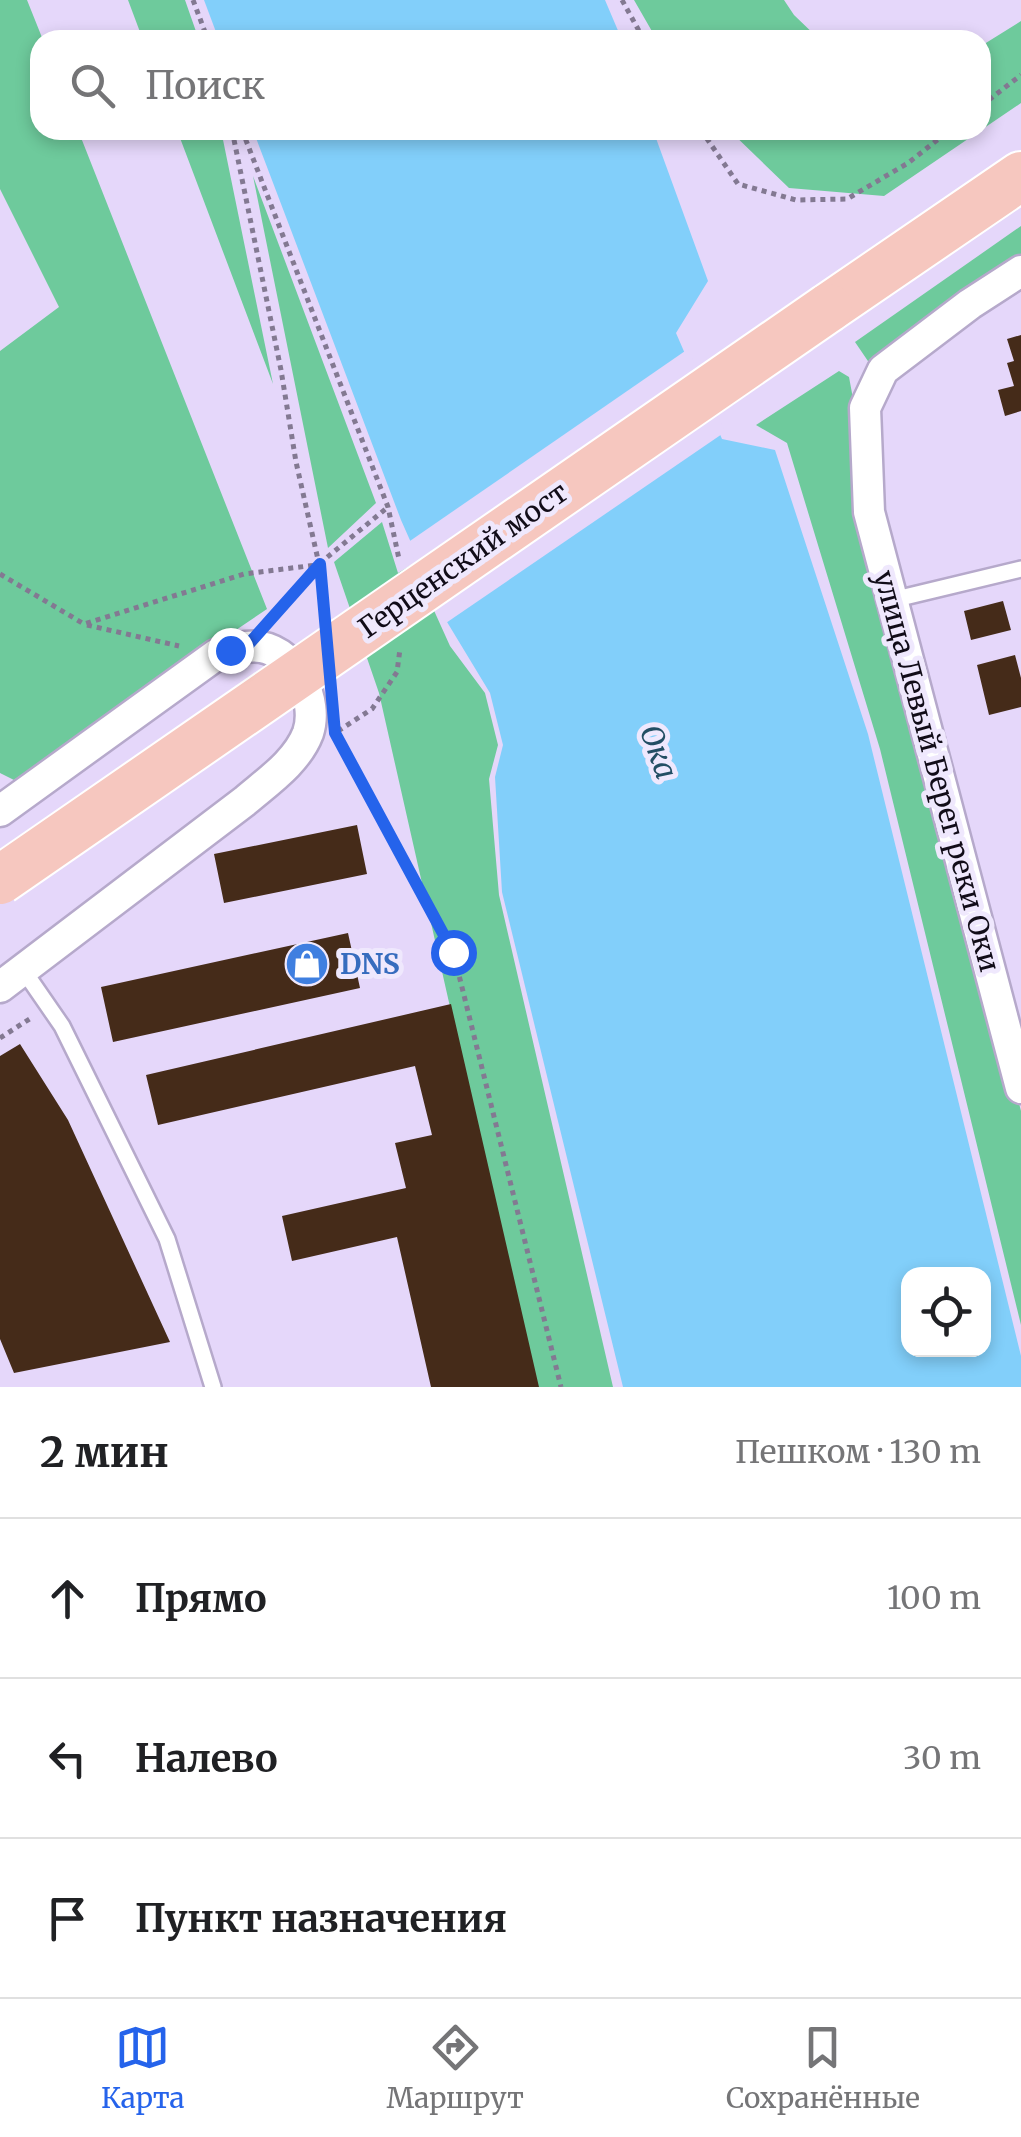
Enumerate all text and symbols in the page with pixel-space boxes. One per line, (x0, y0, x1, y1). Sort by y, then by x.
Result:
search box (30, 30, 991, 140)
icon: search (65, 58, 120, 113)
text: Поиск (145, 62, 265, 109)
street label: Герценский мост (351, 474, 575, 646)
street label: улица Левый Берег реки Оки (866, 566, 1008, 976)
route end (208, 628, 254, 674)
water label: Ока (632, 720, 686, 784)
route start (431, 930, 477, 976)
shop icon: DNS (284, 941, 330, 987)
place label: DNS (340, 946, 400, 982)
map controls (901, 1267, 991, 1357)
button: locate (901, 1267, 991, 1357)
text: 2 мин (40, 1426, 169, 1478)
text: Пешком · 130 m (735, 1432, 981, 1472)
icon: ahead (40, 1571, 95, 1626)
text: Прямо (135, 1575, 267, 1622)
text: 100 m (887, 1578, 981, 1618)
icon: left (40, 1731, 95, 1786)
text: Налево (135, 1735, 278, 1782)
text: 30 m (903, 1738, 981, 1778)
icon: arrive (40, 1891, 95, 1946)
text: Пункт назначения (135, 1895, 507, 1942)
tab: Карта (101, 2020, 184, 2116)
tab: Маршрут (387, 2020, 524, 2116)
tab: Сохранённые (726, 2020, 920, 2116)

